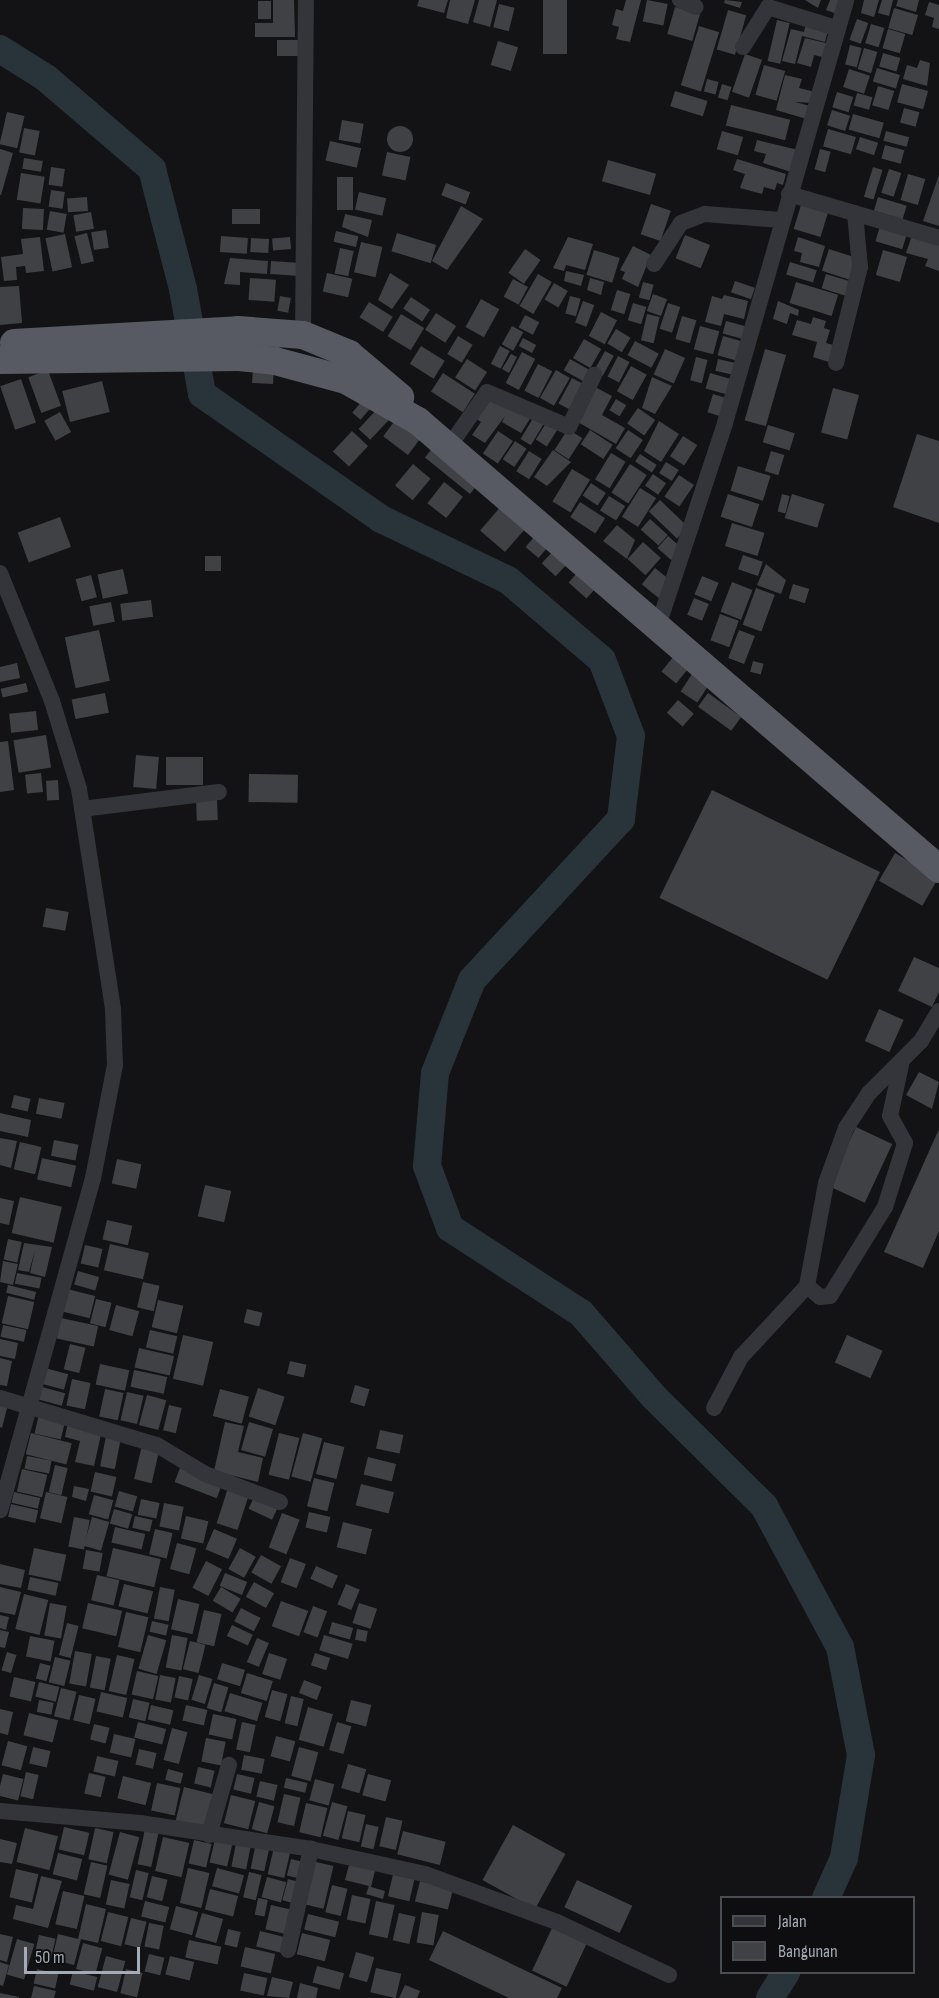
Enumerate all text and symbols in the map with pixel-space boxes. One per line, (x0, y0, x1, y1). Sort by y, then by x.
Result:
legend (720, 1896, 915, 1974)
text: Jalan (778, 1911, 807, 1932)
scale bar (27, 1935, 142, 1973)
text: Bangunan (778, 1941, 838, 1962)
text: 50 m (35, 1947, 65, 1968)

